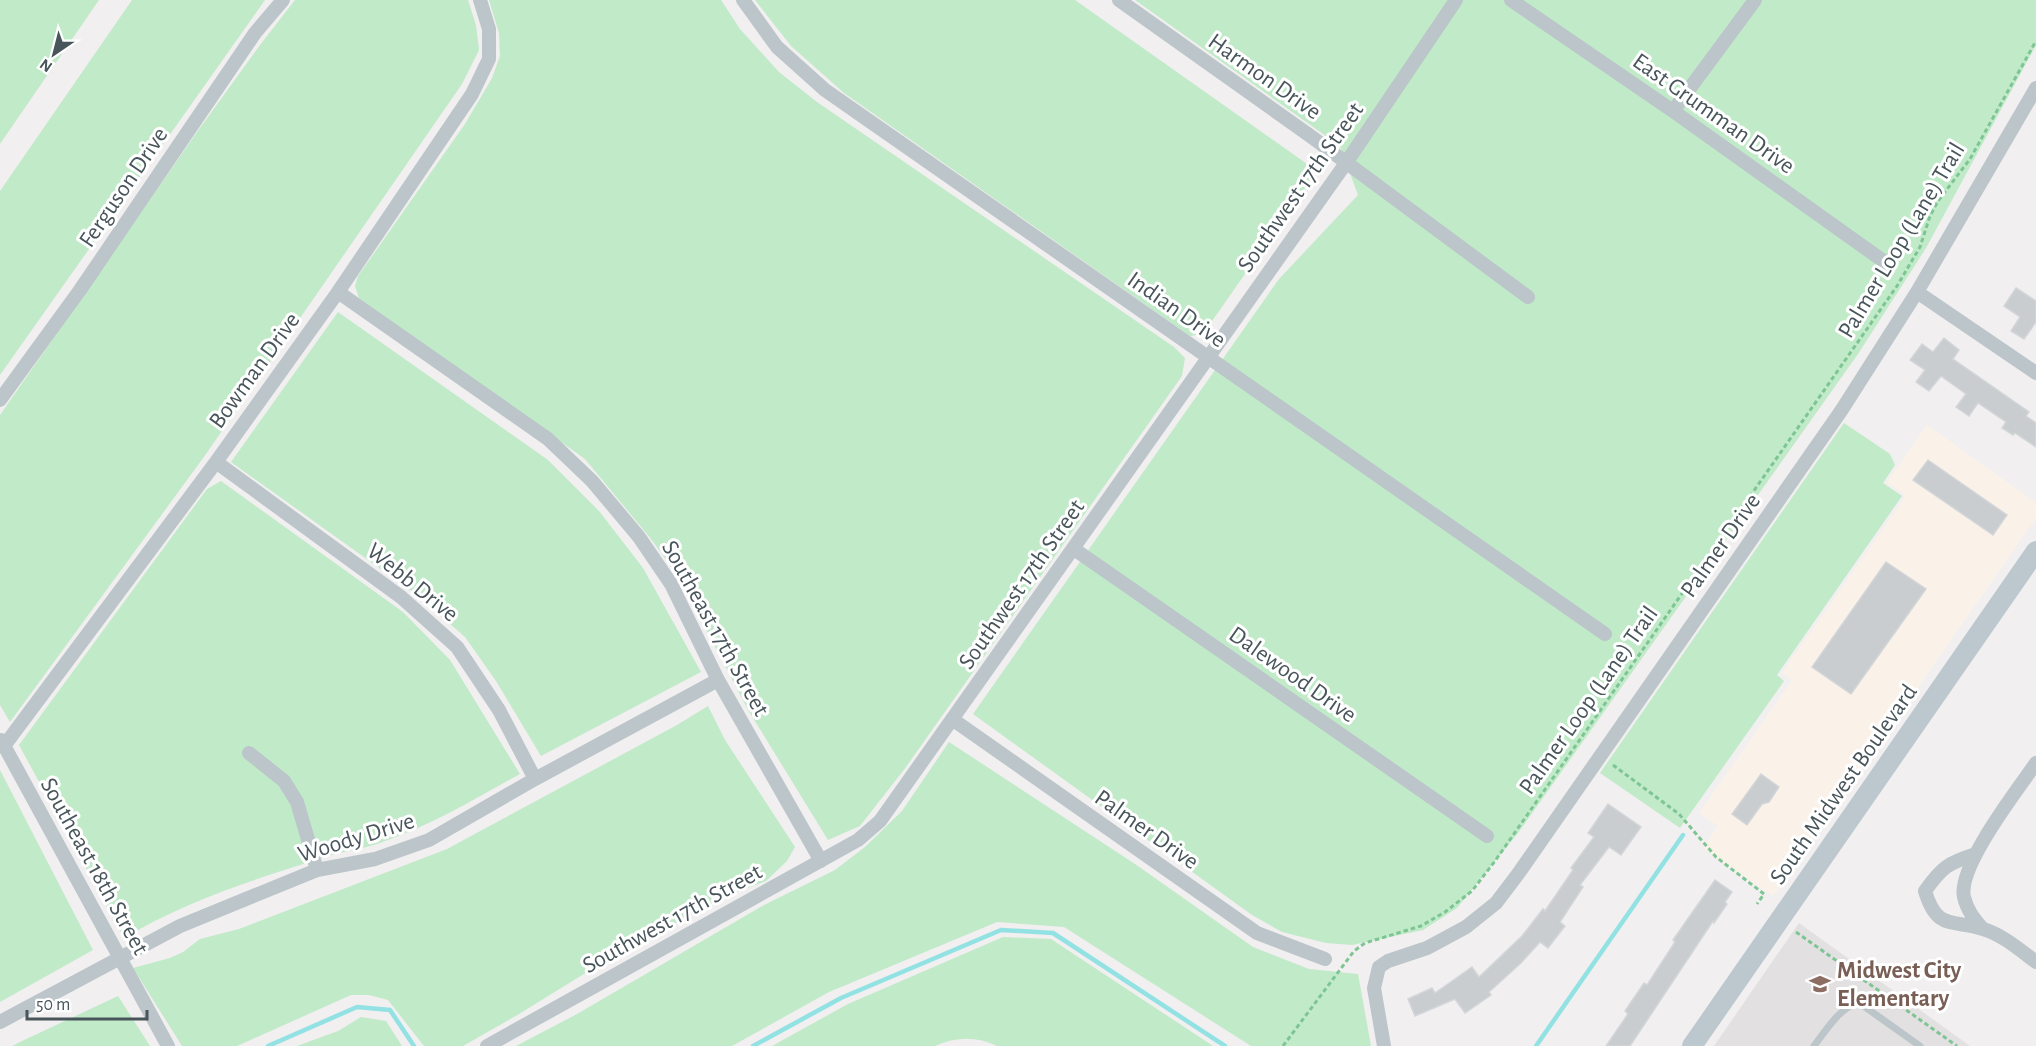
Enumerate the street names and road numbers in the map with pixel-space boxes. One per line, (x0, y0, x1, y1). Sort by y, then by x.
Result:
street label: Harmon Drive (1204, 29, 1325, 124)
street label: East Grumman Drive (1628, 49, 1799, 179)
street label: Southwest 17th Street (1233, 98, 1368, 277)
street label: Ferguson Drive (75, 123, 173, 252)
street label: Palmer Loop (Lane) Trail (1834, 139, 1970, 342)
street label: Indian Drive (1123, 267, 1230, 352)
street label: Bowman Drive (205, 308, 305, 433)
street label: Palmer Drive (1676, 489, 1765, 602)
street label: Southwest 17th Street (954, 495, 1089, 674)
street label: Southeast 17th Street (657, 537, 773, 721)
street label: Webb Drive (362, 539, 463, 627)
street label: Palmer Loop (Lane) Trail (1515, 602, 1663, 799)
street label: Dalewood Drive (1224, 622, 1360, 727)
street label: South Midwest Boulevard (1766, 680, 1922, 889)
street label: Southeast 18th Street (36, 774, 153, 959)
street label: Palmer Drive (1090, 785, 1203, 874)
street label: Woody Drive (295, 809, 417, 867)
street label: Southwest 17th Street (579, 860, 766, 978)

